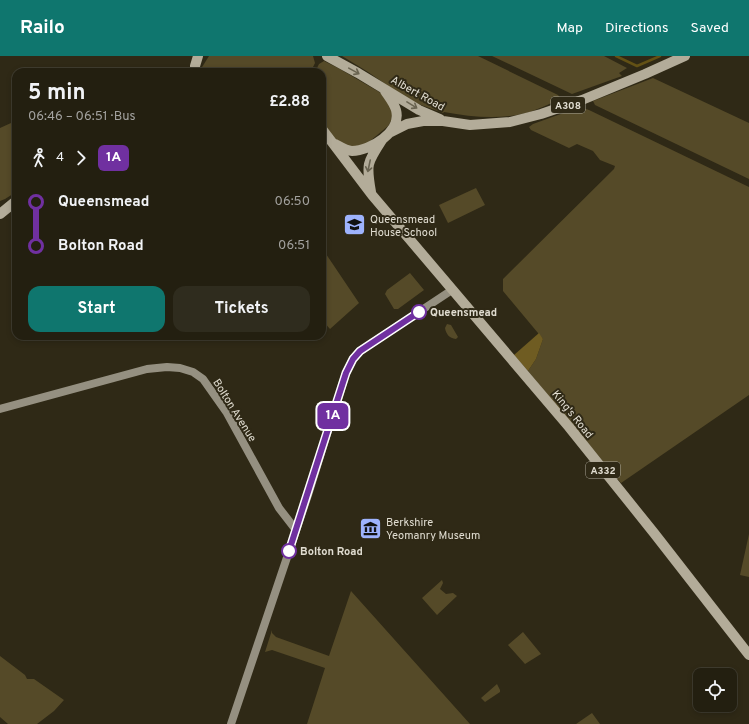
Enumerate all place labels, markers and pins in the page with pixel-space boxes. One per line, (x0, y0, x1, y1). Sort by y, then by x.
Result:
school or university icon: Queensmead House School (341, 212, 367, 238)
place label: Queensmead House School (370, 213, 437, 240)
marker: Queensmead (411, 304, 427, 320)
place label: Queensmead (430, 306, 497, 320)
museum icon: Berkshire Yeomanry Museum (357, 515, 383, 541)
place label: Berkshire Yeomanry Museum (386, 516, 480, 543)
marker: Bolton Road (281, 543, 297, 559)
place label: Bolton Road (300, 545, 363, 559)

